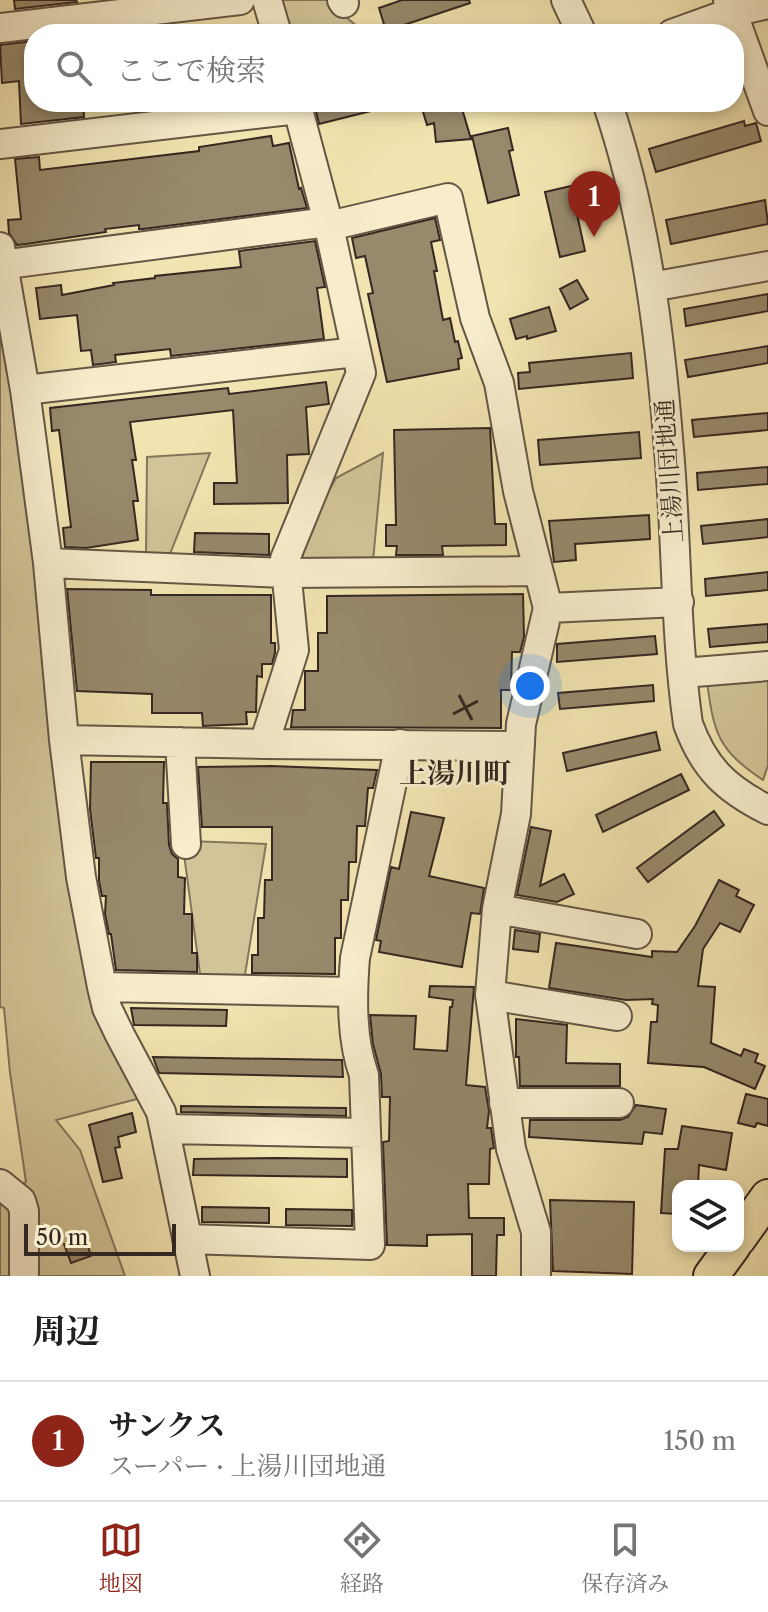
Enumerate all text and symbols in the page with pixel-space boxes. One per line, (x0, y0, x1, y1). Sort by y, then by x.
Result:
search box (24, 24, 744, 112)
icon: search (52, 46, 96, 90)
text: ここで検索 (116, 52, 266, 89)
pin: 1 (568, 171, 620, 237)
street label: 上湯川団地通 (650, 398, 688, 544)
your location (510, 666, 550, 706)
district label: 上湯川町 (399, 756, 511, 790)
map controls (672, 1180, 744, 1252)
button: layers (672, 1180, 744, 1252)
scale bar (24, 1220, 176, 1256)
text: 50 m (36, 1224, 88, 1251)
text: 周辺 (32, 1310, 100, 1352)
text: サンクス (108, 1407, 226, 1444)
text: 1 (52, 1425, 64, 1457)
text: 150 m (663, 1425, 736, 1457)
text: スーパー · 上湯川団地通 (108, 1450, 387, 1482)
tab: 地図 (99, 1518, 143, 1597)
tab: 経路 (340, 1518, 384, 1597)
tab: 保存済み (581, 1518, 669, 1597)

